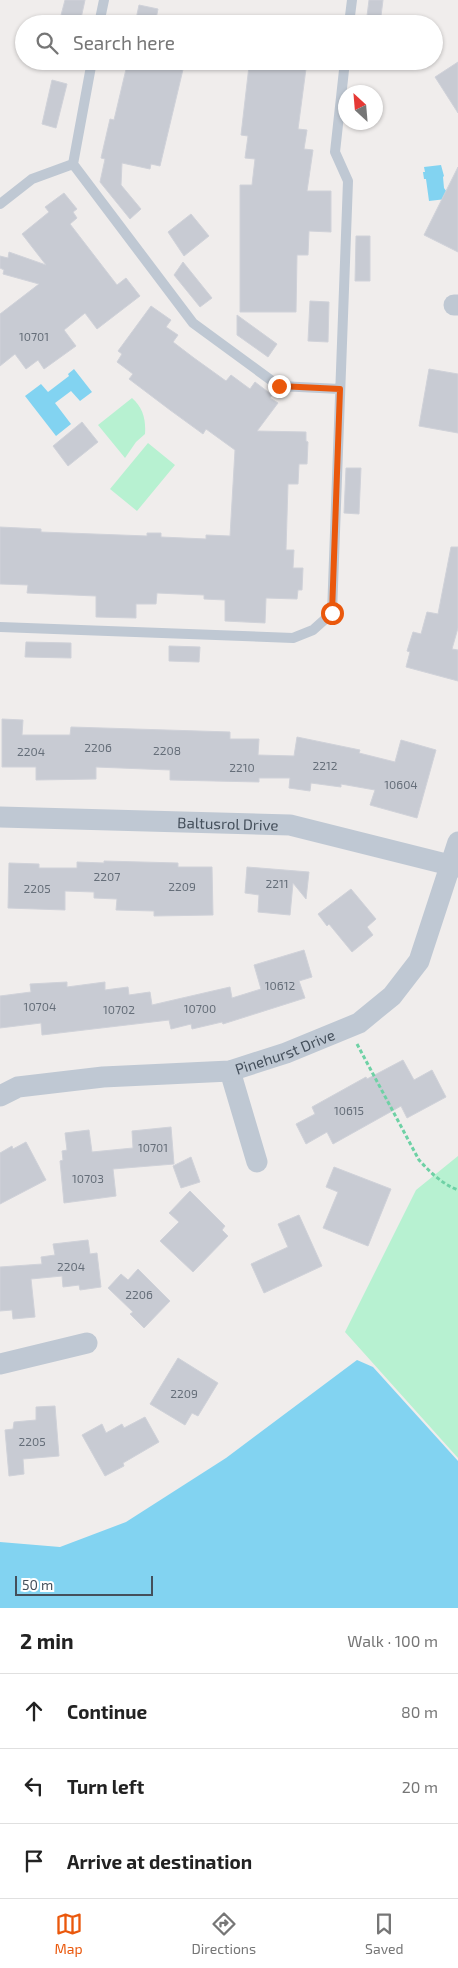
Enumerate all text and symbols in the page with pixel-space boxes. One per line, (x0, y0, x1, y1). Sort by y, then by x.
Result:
search box (15, 15, 443, 70)
icon: search (33, 29, 61, 57)
text: Search here (73, 31, 175, 54)
north arrow (338, 85, 383, 130)
house number: 10701 (19, 329, 49, 343)
route end (268, 375, 291, 398)
route start (321, 602, 344, 625)
house number: 2206 (84, 740, 112, 754)
house number: 2208 (153, 743, 181, 757)
house number: 2204 (17, 744, 45, 758)
house number: 2212 (312, 758, 338, 772)
house number: 2210 (229, 760, 255, 774)
house number: 10604 (384, 777, 418, 791)
street label: Baltusrol Drive (177, 813, 279, 834)
house number: 2207 (94, 869, 120, 883)
house number: 2211 (265, 876, 289, 890)
house number: 2209 (168, 879, 196, 893)
house number: 2205 (23, 881, 51, 895)
house number: 10612 (265, 978, 295, 992)
house number: 10704 (24, 999, 56, 1013)
house number: 10700 (184, 1001, 216, 1015)
house number: 10702 (103, 1002, 135, 1016)
street label: Pinehurst Drive (233, 1025, 337, 1078)
house number: 10615 (334, 1103, 364, 1117)
house number: 10701 (138, 1140, 168, 1154)
house number: 10703 (72, 1171, 104, 1185)
house number: 2204 (57, 1259, 85, 1273)
house number: 2206 (125, 1287, 153, 1301)
house number: 2209 (170, 1386, 198, 1400)
house number: 2205 (18, 1434, 46, 1448)
scale bar (15, 1573, 152, 1596)
text: 50 m (22, 1576, 53, 1593)
text: 2 min (20, 1628, 74, 1653)
text: Walk · 100 m (347, 1631, 438, 1650)
icon: ahead (20, 1697, 48, 1725)
text: Continue (67, 1700, 147, 1723)
text: 80 m (401, 1702, 438, 1721)
icon: left (20, 1772, 48, 1800)
text: Turn left (67, 1775, 144, 1798)
text: 20 m (402, 1777, 438, 1796)
icon: arrive (20, 1847, 48, 1875)
text: Arrive at destination (67, 1850, 252, 1873)
tab: Map (54, 1910, 83, 1957)
tab: Directions (192, 1910, 256, 1957)
tab: Saved (365, 1910, 404, 1957)

